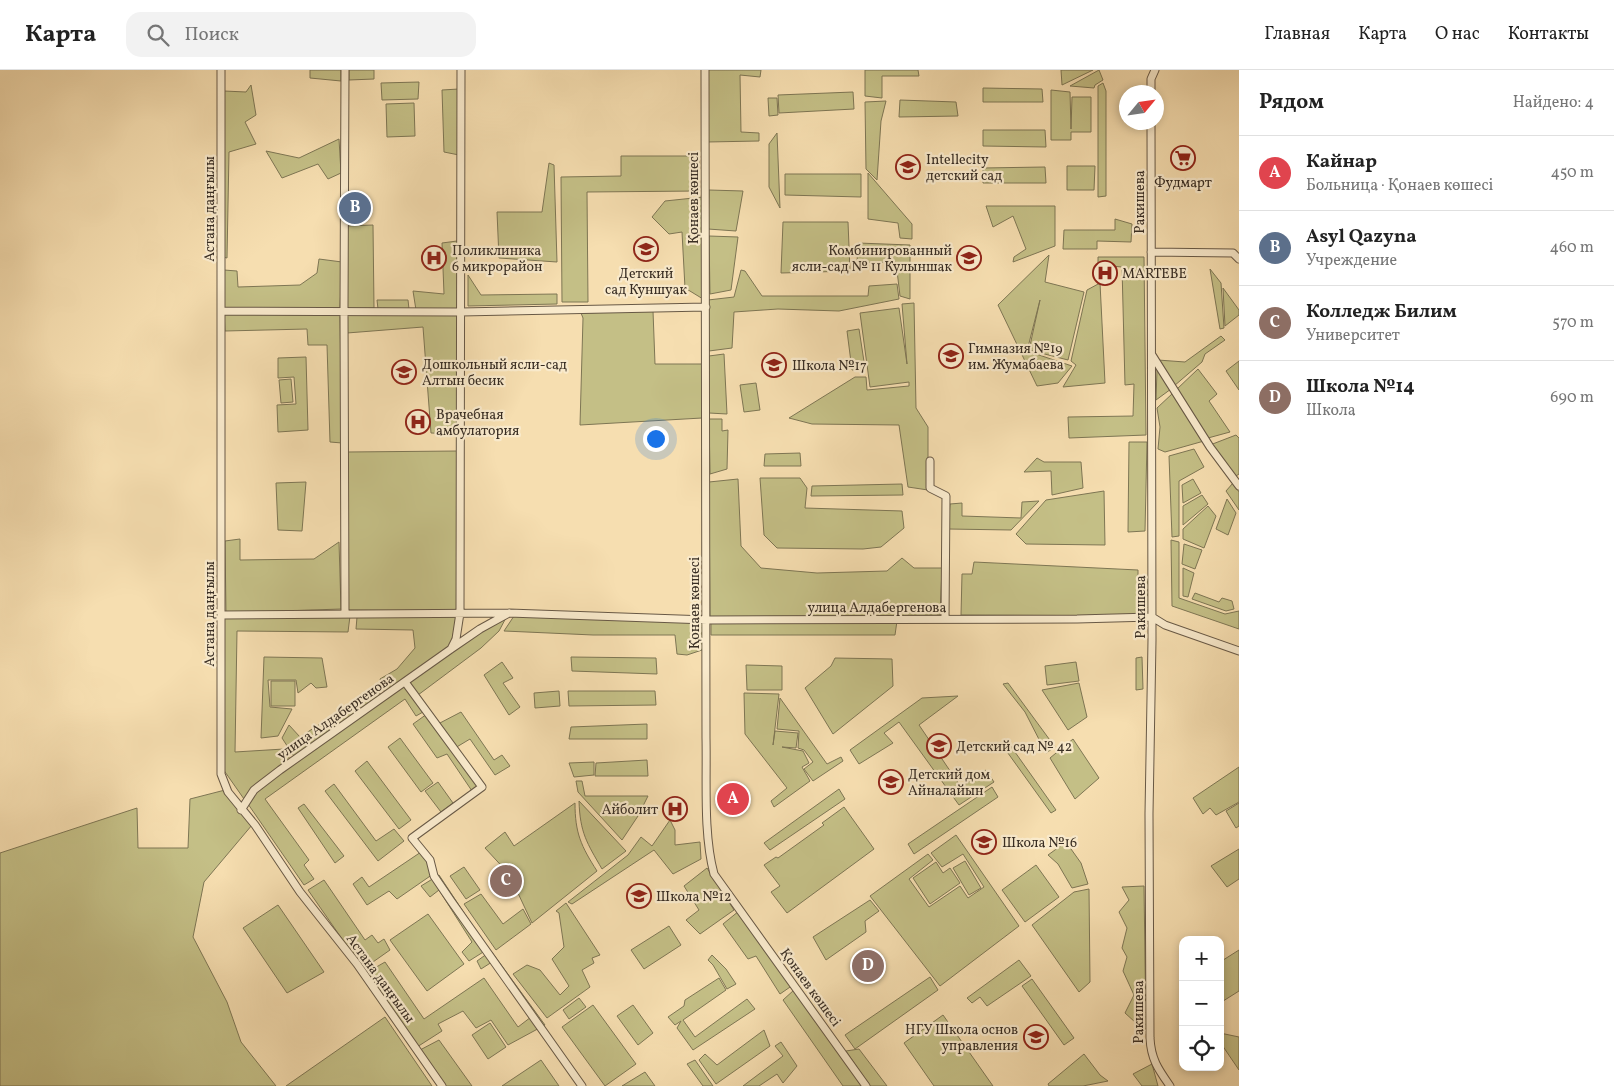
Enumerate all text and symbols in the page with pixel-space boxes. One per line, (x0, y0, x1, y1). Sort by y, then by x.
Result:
search box (126, 12, 476, 57)
text: Карта (25, 18, 96, 52)
icon: search (144, 21, 172, 49)
text: Поиск (184, 22, 239, 48)
text: Главная (1264, 22, 1330, 47)
text: Карта (1358, 22, 1407, 47)
text: О нас (1435, 22, 1480, 47)
text: Контакты (1508, 22, 1589, 47)
north arrow (1119, 85, 1164, 130)
text: Рядом (1259, 88, 1324, 117)
text: Найдено: 4 (1513, 92, 1594, 114)
supermarket icon: Фудмарт (1170, 145, 1196, 171)
text: Кайнар (1306, 149, 1377, 175)
place label: Intellecity детский сад (926, 151, 1002, 186)
street label: Қонаев көшесі (685, 152, 704, 244)
school or university icon: Intellecity детский сад (895, 154, 921, 180)
street label: Астана даңғылы (201, 156, 220, 262)
text: A (1269, 162, 1281, 184)
text: 450 m (1551, 162, 1594, 184)
street label: Ракишева (1131, 170, 1150, 234)
place label: Фудмарт (1154, 174, 1212, 193)
text: Больница · Қонаев көшесі (1306, 175, 1493, 197)
pin: B (339, 189, 371, 227)
text: Asyl Qazyna (1306, 224, 1417, 250)
school or university icon: Детский сад Куншуак (633, 236, 659, 262)
text: B (1270, 237, 1280, 259)
text: 460 m (1550, 237, 1594, 259)
place label: Поликлиника 6 микрорайон (452, 242, 543, 277)
place label: Комбинированный ясли-сад № 11 Кулыншак (792, 242, 953, 277)
hospital icon: Поликлиника 6 микрорайон (421, 245, 447, 271)
school or university icon: Комбинированный ясли-сад № 11 Кулыншак (956, 245, 982, 271)
text: Учреждение (1306, 250, 1397, 272)
hospital icon: MARTEBE (1092, 260, 1118, 286)
place label: Детский сад Куншуак (605, 265, 688, 300)
place label: MARTEBE (1122, 265, 1187, 284)
text: Колледж Билим (1306, 299, 1457, 325)
text: C (1270, 312, 1280, 334)
text: 570 m (1552, 312, 1594, 334)
text: Университет (1306, 325, 1400, 347)
place label: Гимназия №19 им. Жумабаева (968, 340, 1064, 375)
school or university icon: Гимназия №19 им. Жумабаева (938, 343, 964, 369)
school or university icon: Школа №17 (761, 352, 787, 378)
place label: Дошкольный ясли-сад Алтын бесик (422, 356, 567, 391)
place label: Школа №17 (792, 357, 867, 376)
school or university icon: Дошкольный ясли-сад Алтын бесик (391, 359, 417, 385)
text: Школа №14 (1306, 374, 1415, 400)
text: D (1269, 387, 1281, 409)
text: 690 m (1550, 387, 1594, 409)
text: Школа (1306, 400, 1356, 422)
place label: Врачебная амбулатория (436, 406, 519, 441)
hospital icon: Врачебная амбулатория (405, 409, 431, 435)
your location (643, 426, 669, 452)
street label: Қонаев көшесі (686, 557, 705, 649)
street label: Астана даңғылы (201, 561, 220, 667)
street label: Ракишева (1132, 575, 1151, 639)
street label: улица Алдабергенова (808, 599, 946, 618)
street label: улица Алдабергенова (274, 670, 398, 765)
school or university icon: Детский сад № 42 (926, 733, 952, 759)
place label: Детский сад № 42 (956, 738, 1072, 757)
place label: Детский дом Айналайын (908, 766, 990, 801)
school or university icon: Детский дом Айналайын (878, 769, 904, 795)
pin: A (717, 780, 749, 818)
hospital icon: Айболит (662, 796, 688, 822)
place label: Айболит (602, 801, 658, 820)
school or university icon: Школа №16 (971, 829, 997, 855)
place label: Школа №16 (1002, 834, 1077, 853)
pin: C (490, 862, 522, 900)
school or university icon: Школа №12 (626, 883, 652, 909)
place label: Школа №12 (656, 888, 732, 907)
street label: Астана даңғылы (341, 931, 419, 1027)
map controls (1179, 936, 1224, 1071)
button: + (1179, 936, 1224, 981)
street label: Қонаев көшесі (775, 945, 845, 1031)
pin: D (852, 947, 884, 985)
street label: Ракишева (1130, 980, 1149, 1044)
button: − (1179, 981, 1224, 1026)
place label: НГУ Школа основ управления (905, 1021, 1018, 1056)
school or university icon: НГУ Школа основ управления (1023, 1024, 1049, 1050)
button: locate (1179, 1026, 1224, 1071)

